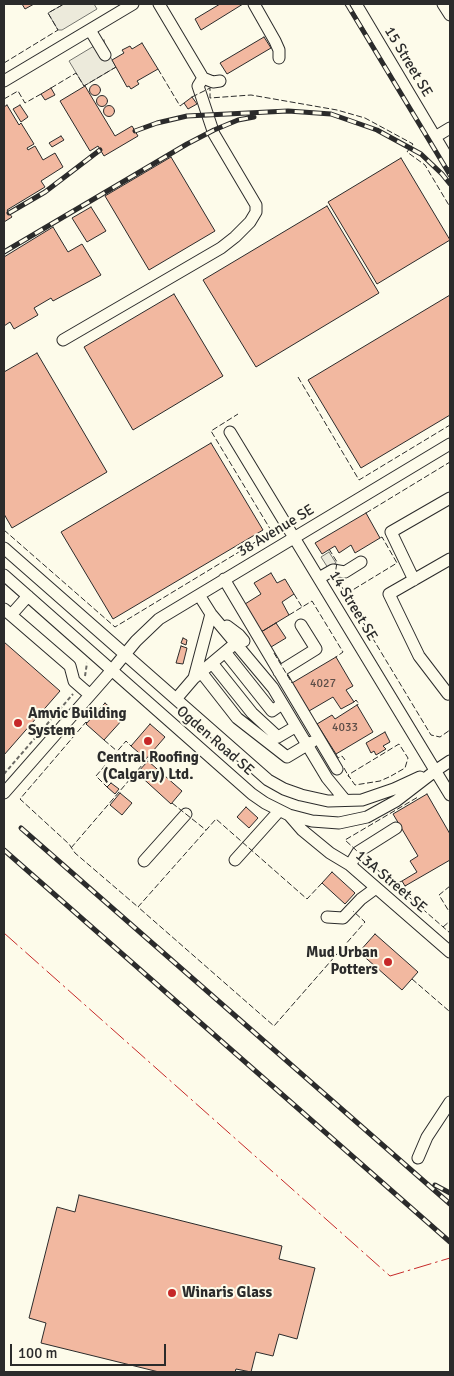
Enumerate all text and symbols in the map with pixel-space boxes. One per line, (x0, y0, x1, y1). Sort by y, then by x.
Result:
street label: 15 Street SE (380, 24, 436, 100)
street label: 38 Avenue SE (234, 501, 318, 561)
street label: 14 Street SE (325, 568, 381, 644)
house number: 4027 (310, 677, 336, 691)
street label: Ogden Road SE (173, 702, 257, 780)
place label: Amvic Building System (28, 705, 127, 740)
marker: Amvic Building System (12, 717, 24, 729)
house number: 4033 (332, 721, 358, 735)
marker: Central Roofing (Calgary) Ltd. (142, 735, 154, 747)
place label: Central Roofing (Calgary) Ltd. (97, 749, 199, 784)
street label: 13A Street SE (352, 847, 430, 917)
place label: Mud Urban Potters (306, 944, 378, 979)
marker: Mud Urban Potters (382, 956, 394, 968)
place label: Winaris Glass (182, 1284, 272, 1302)
marker: Winaris Glass (166, 1287, 178, 1299)
scale bar (12, 1334, 169, 1366)
text: 100 m (18, 1344, 58, 1362)

